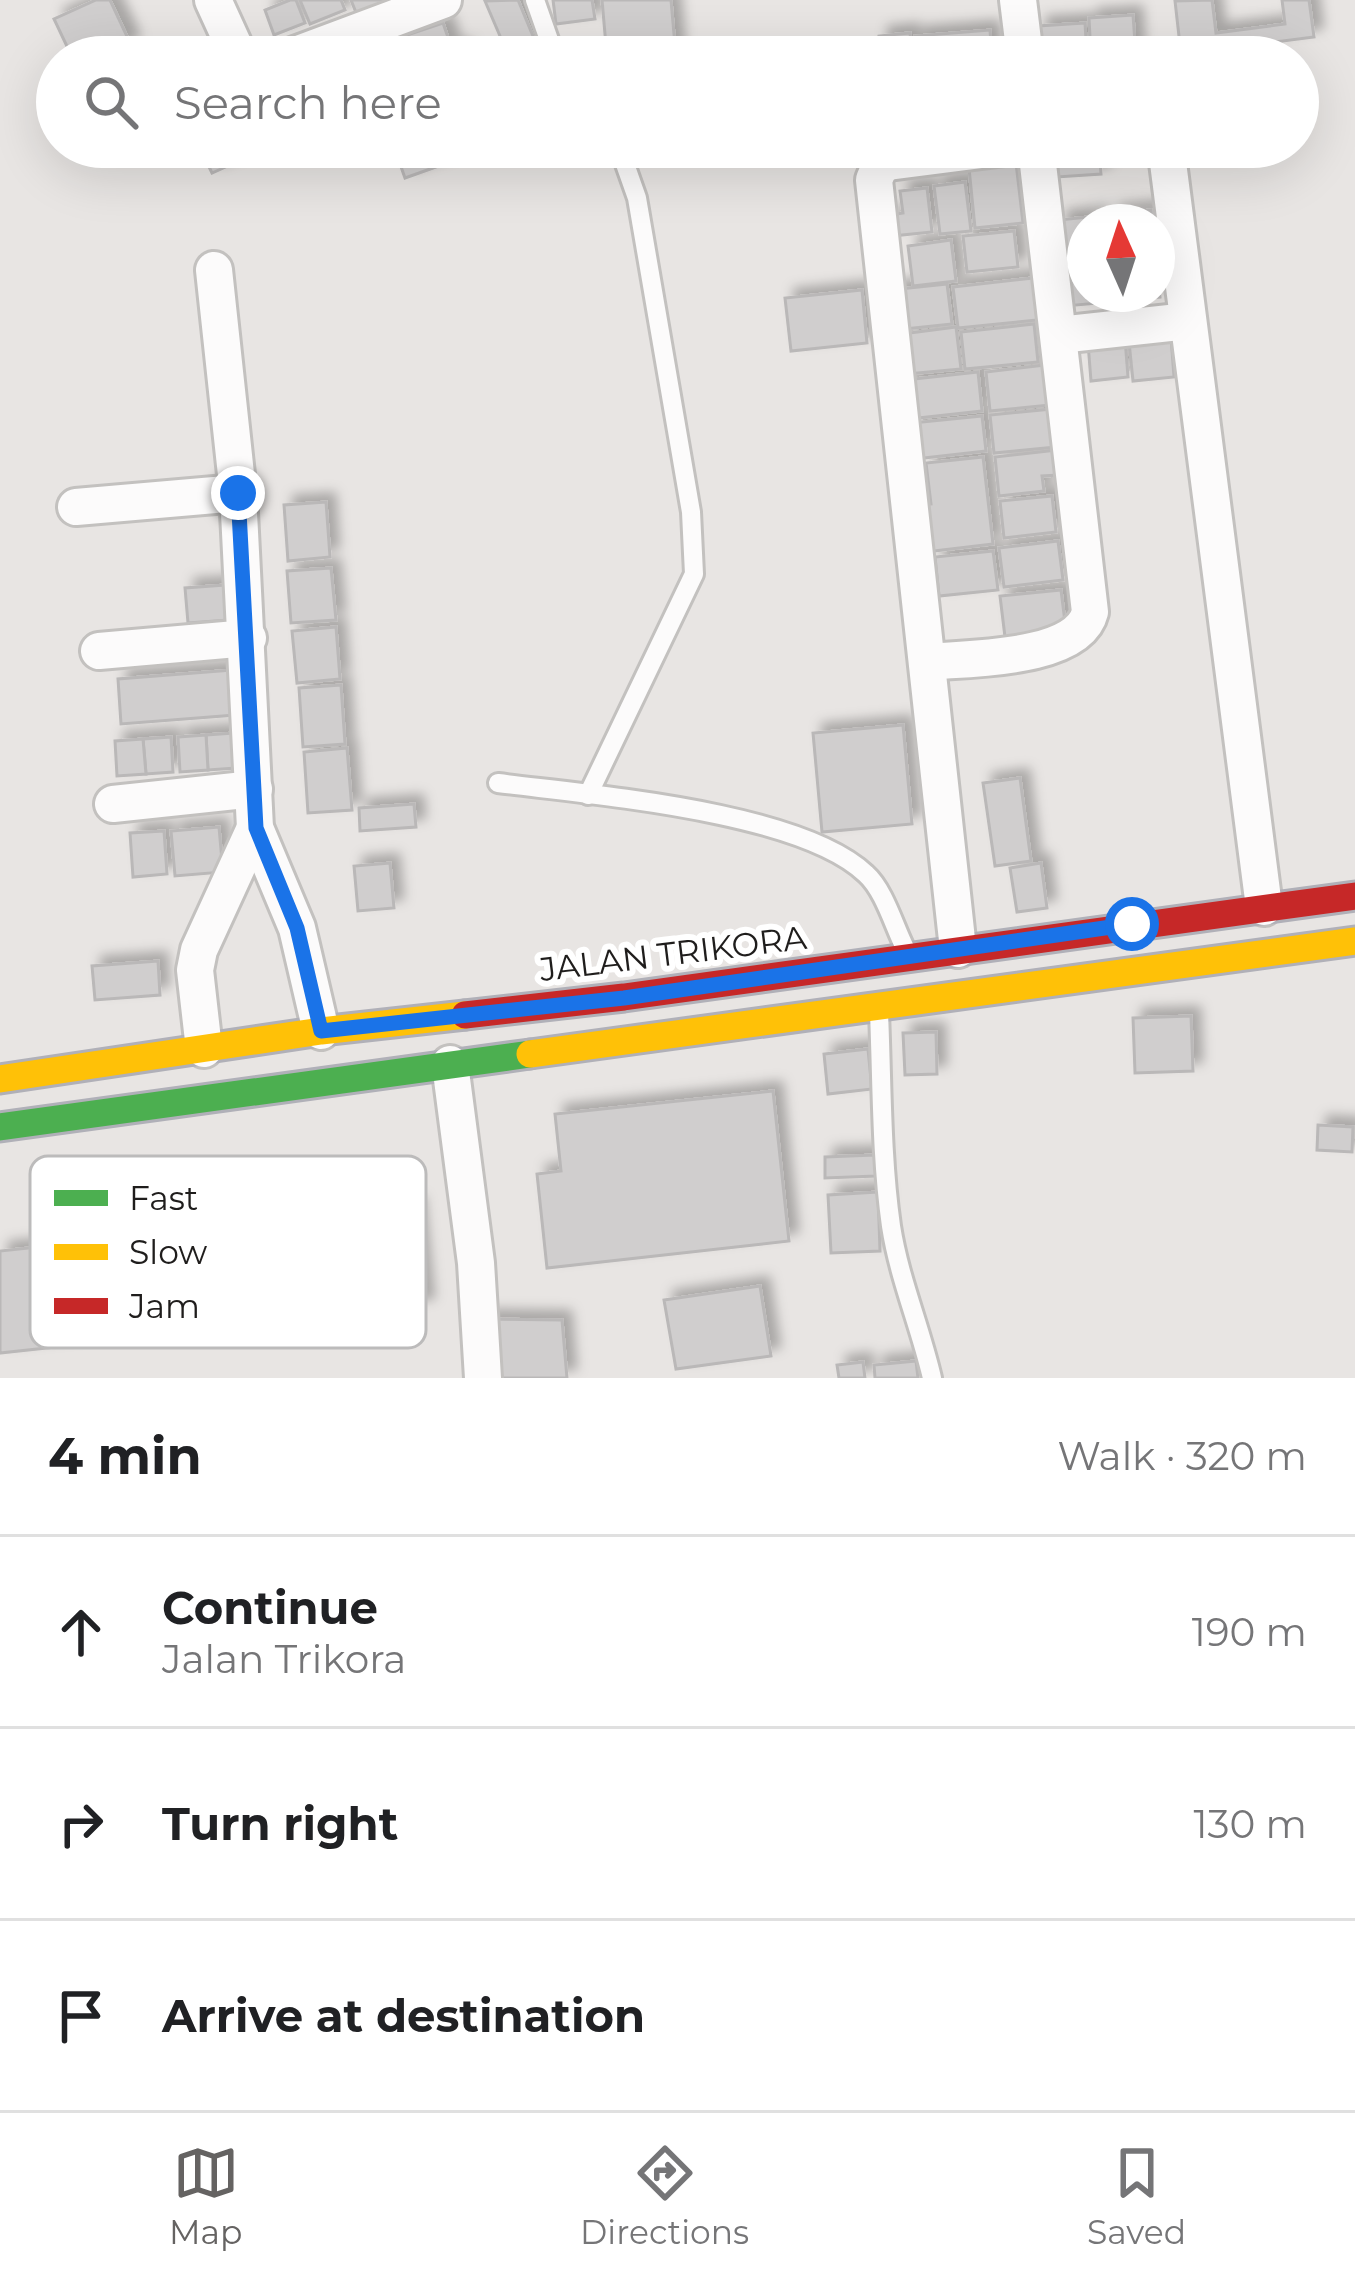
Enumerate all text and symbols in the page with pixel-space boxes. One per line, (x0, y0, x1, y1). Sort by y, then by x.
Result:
search box (36, 36, 1319, 168)
icon: search (78, 69, 144, 135)
text: Search here (174, 75, 442, 130)
north arrow (1067, 204, 1175, 312)
route end (211, 466, 265, 520)
route start (1105, 897, 1159, 951)
street label: JALAN TRIKORA (536, 917, 809, 989)
legend (30, 1156, 426, 1348)
text: Fast (129, 1178, 198, 1218)
text: Slow (129, 1232, 207, 1272)
text: Jam (128, 1286, 200, 1326)
text: 4 min (48, 1425, 202, 1487)
text: Walk · 320 m (1057, 1432, 1307, 1480)
text: Continue (162, 1580, 378, 1635)
icon: ahead (48, 1599, 114, 1665)
text: 190 m (1192, 1608, 1307, 1656)
text: Jalan Trikora (162, 1635, 406, 1683)
icon: right (48, 1791, 114, 1857)
text: Turn right (162, 1796, 398, 1851)
text: 130 m (1194, 1800, 1307, 1848)
icon: arrive (48, 1983, 114, 2049)
text: Arrive at destination (162, 1988, 645, 2043)
tab: Map (169, 2140, 242, 2252)
tab: Directions (580, 2140, 749, 2252)
tab: Saved (1087, 2140, 1186, 2252)

